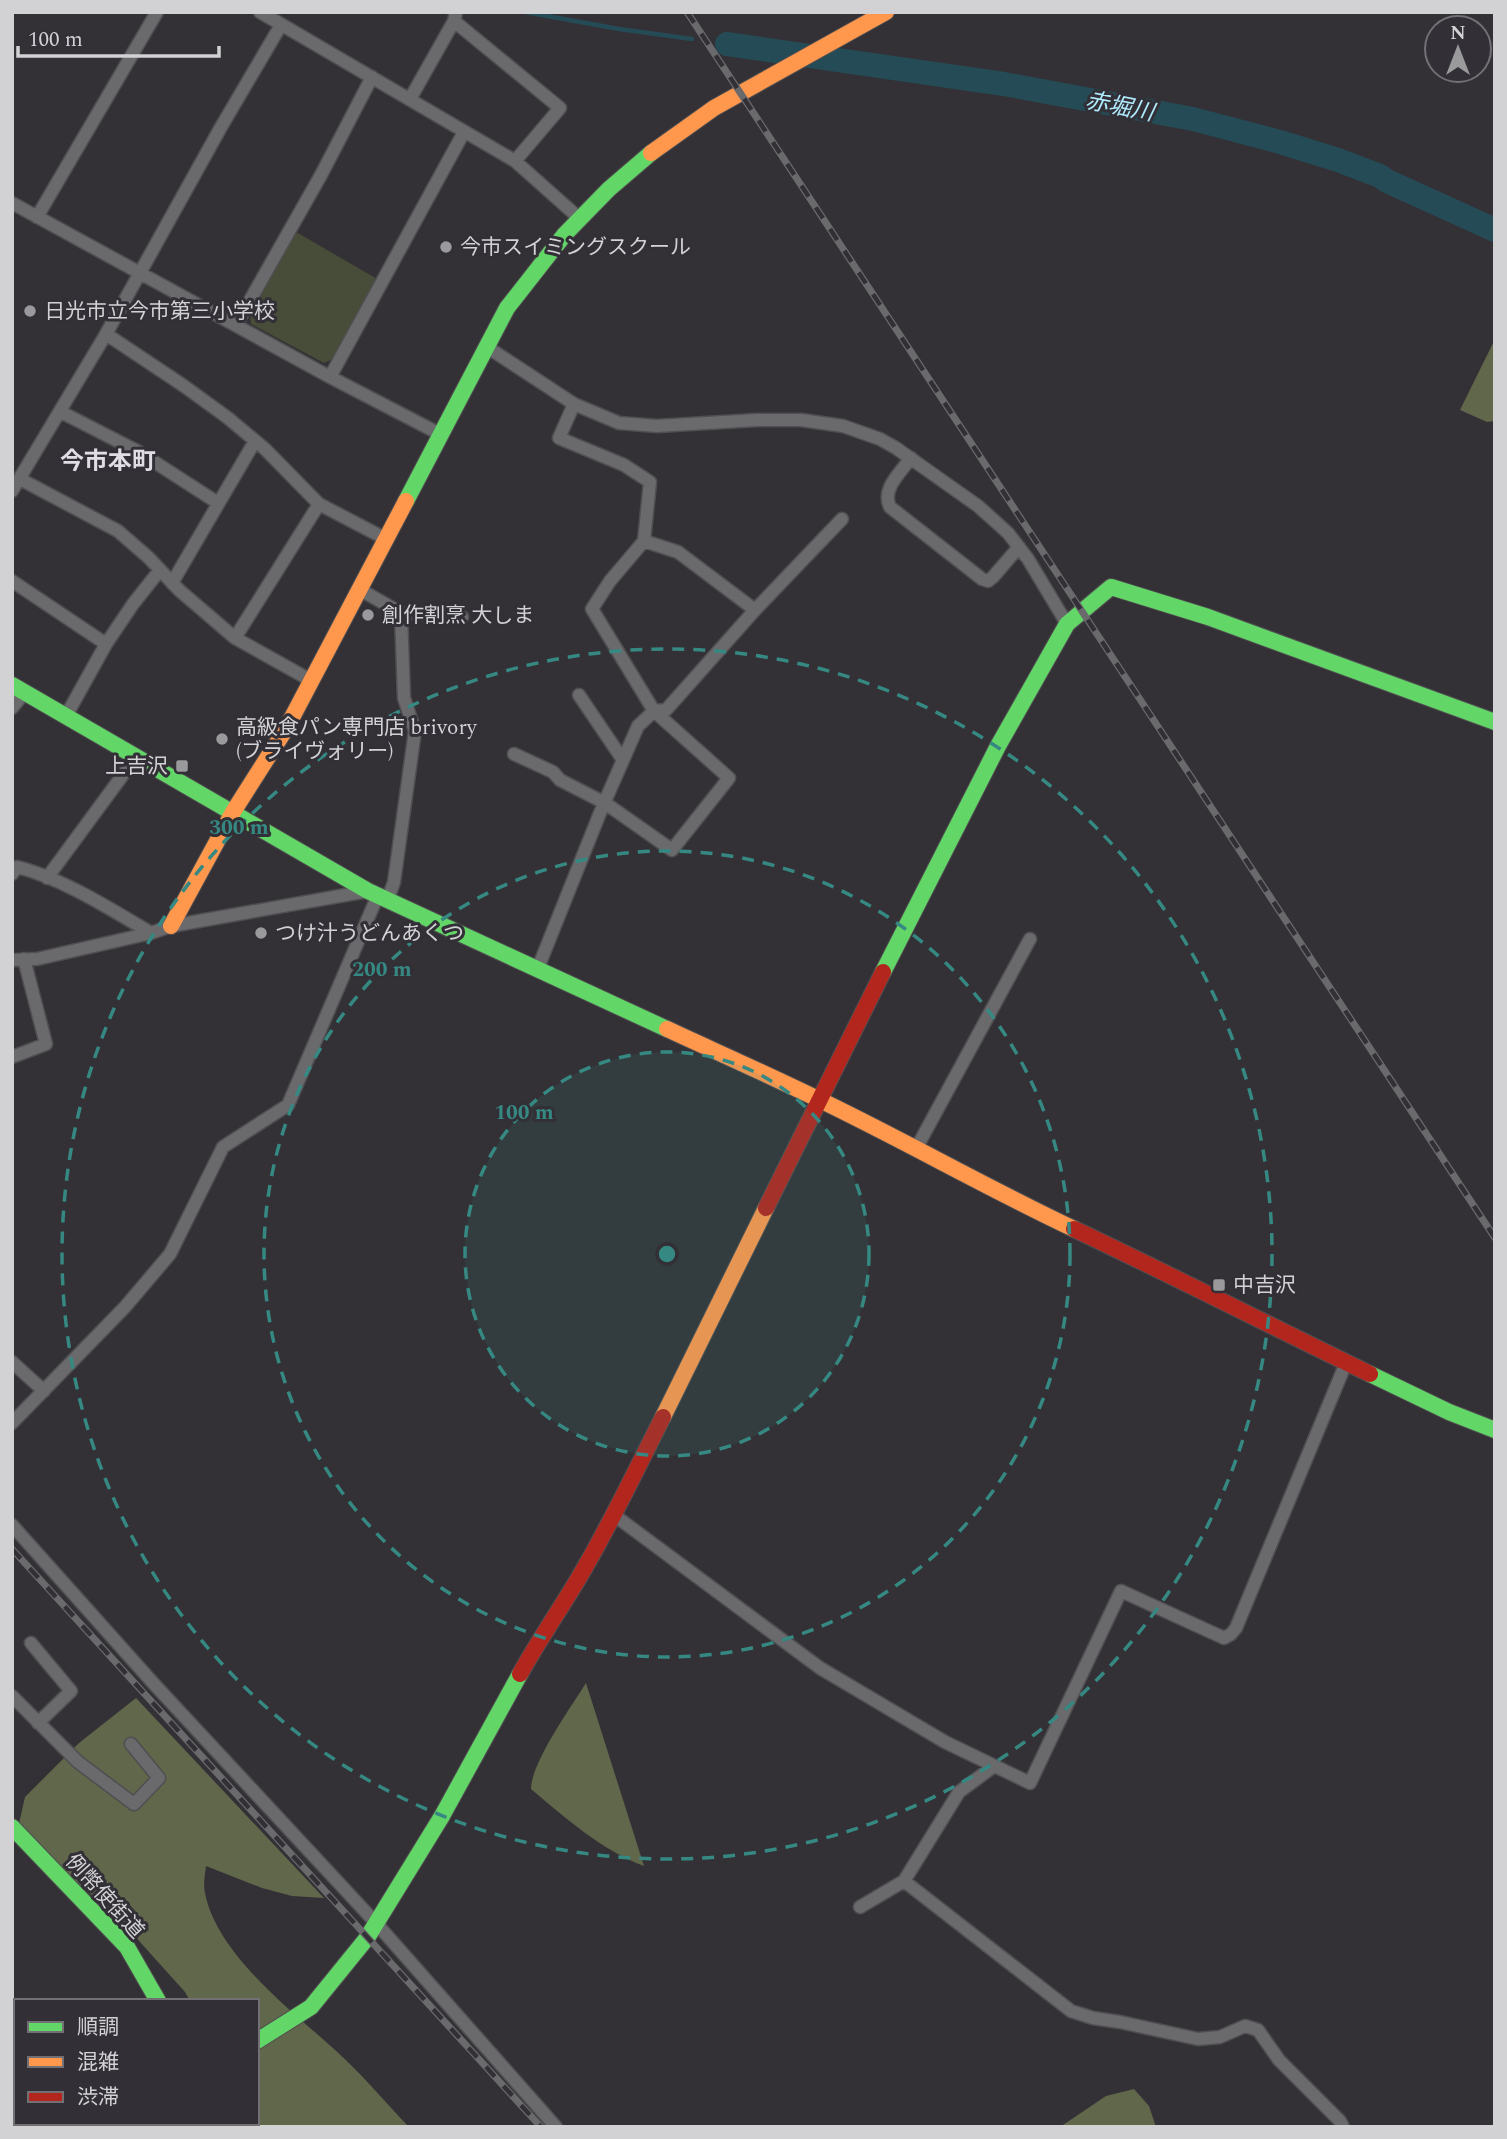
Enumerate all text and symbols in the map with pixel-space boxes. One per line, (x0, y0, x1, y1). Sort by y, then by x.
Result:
scale bar (18, 14, 219, 58)
north arrow (1423, 14, 1493, 84)
text: N (1450, 19, 1466, 48)
text: 100 m (28, 24, 83, 56)
water label: 赤堀川 (1083, 84, 1160, 132)
place label: 今市スイミングスクール (460, 232, 691, 264)
marker: 今市スイミングスクール (438, 239, 454, 255)
place label: 日光市立今市第三小学校 (44, 296, 275, 328)
marker: 日光市立今市第三小学校 (22, 303, 38, 319)
district label: 今市本町 (60, 444, 156, 480)
place label: 創作割烹 大しま (382, 600, 534, 632)
marker: 創作割烹 大しま (360, 607, 376, 623)
place label: 高級食パン専門店 brivory (ブライヴォリー) (236, 712, 478, 768)
marker: 高級食パン専門店 brivory (ブライヴォリー) (214, 731, 230, 747)
place label: 上吉沢 (105, 751, 168, 783)
marker: 上吉沢 (174, 758, 190, 774)
text: 300 m (209, 812, 269, 844)
place label: つけ汁うどんあくつ (275, 918, 464, 950)
marker: つけ汁うどんあくつ (253, 925, 269, 941)
text: 200 m (352, 954, 412, 986)
text: 100 m (494, 1097, 554, 1129)
centre of rings (655, 1242, 679, 1266)
place label: 中吉沢 (1233, 1270, 1296, 1302)
marker: 中吉沢 (1211, 1277, 1227, 1293)
street label: 例幣使街道 (57, 1847, 151, 1946)
legend (14, 1999, 259, 2125)
text: 順調 (77, 2012, 119, 2044)
text: 混雑 (77, 2047, 119, 2079)
text: 渋滞 (77, 2082, 119, 2114)

